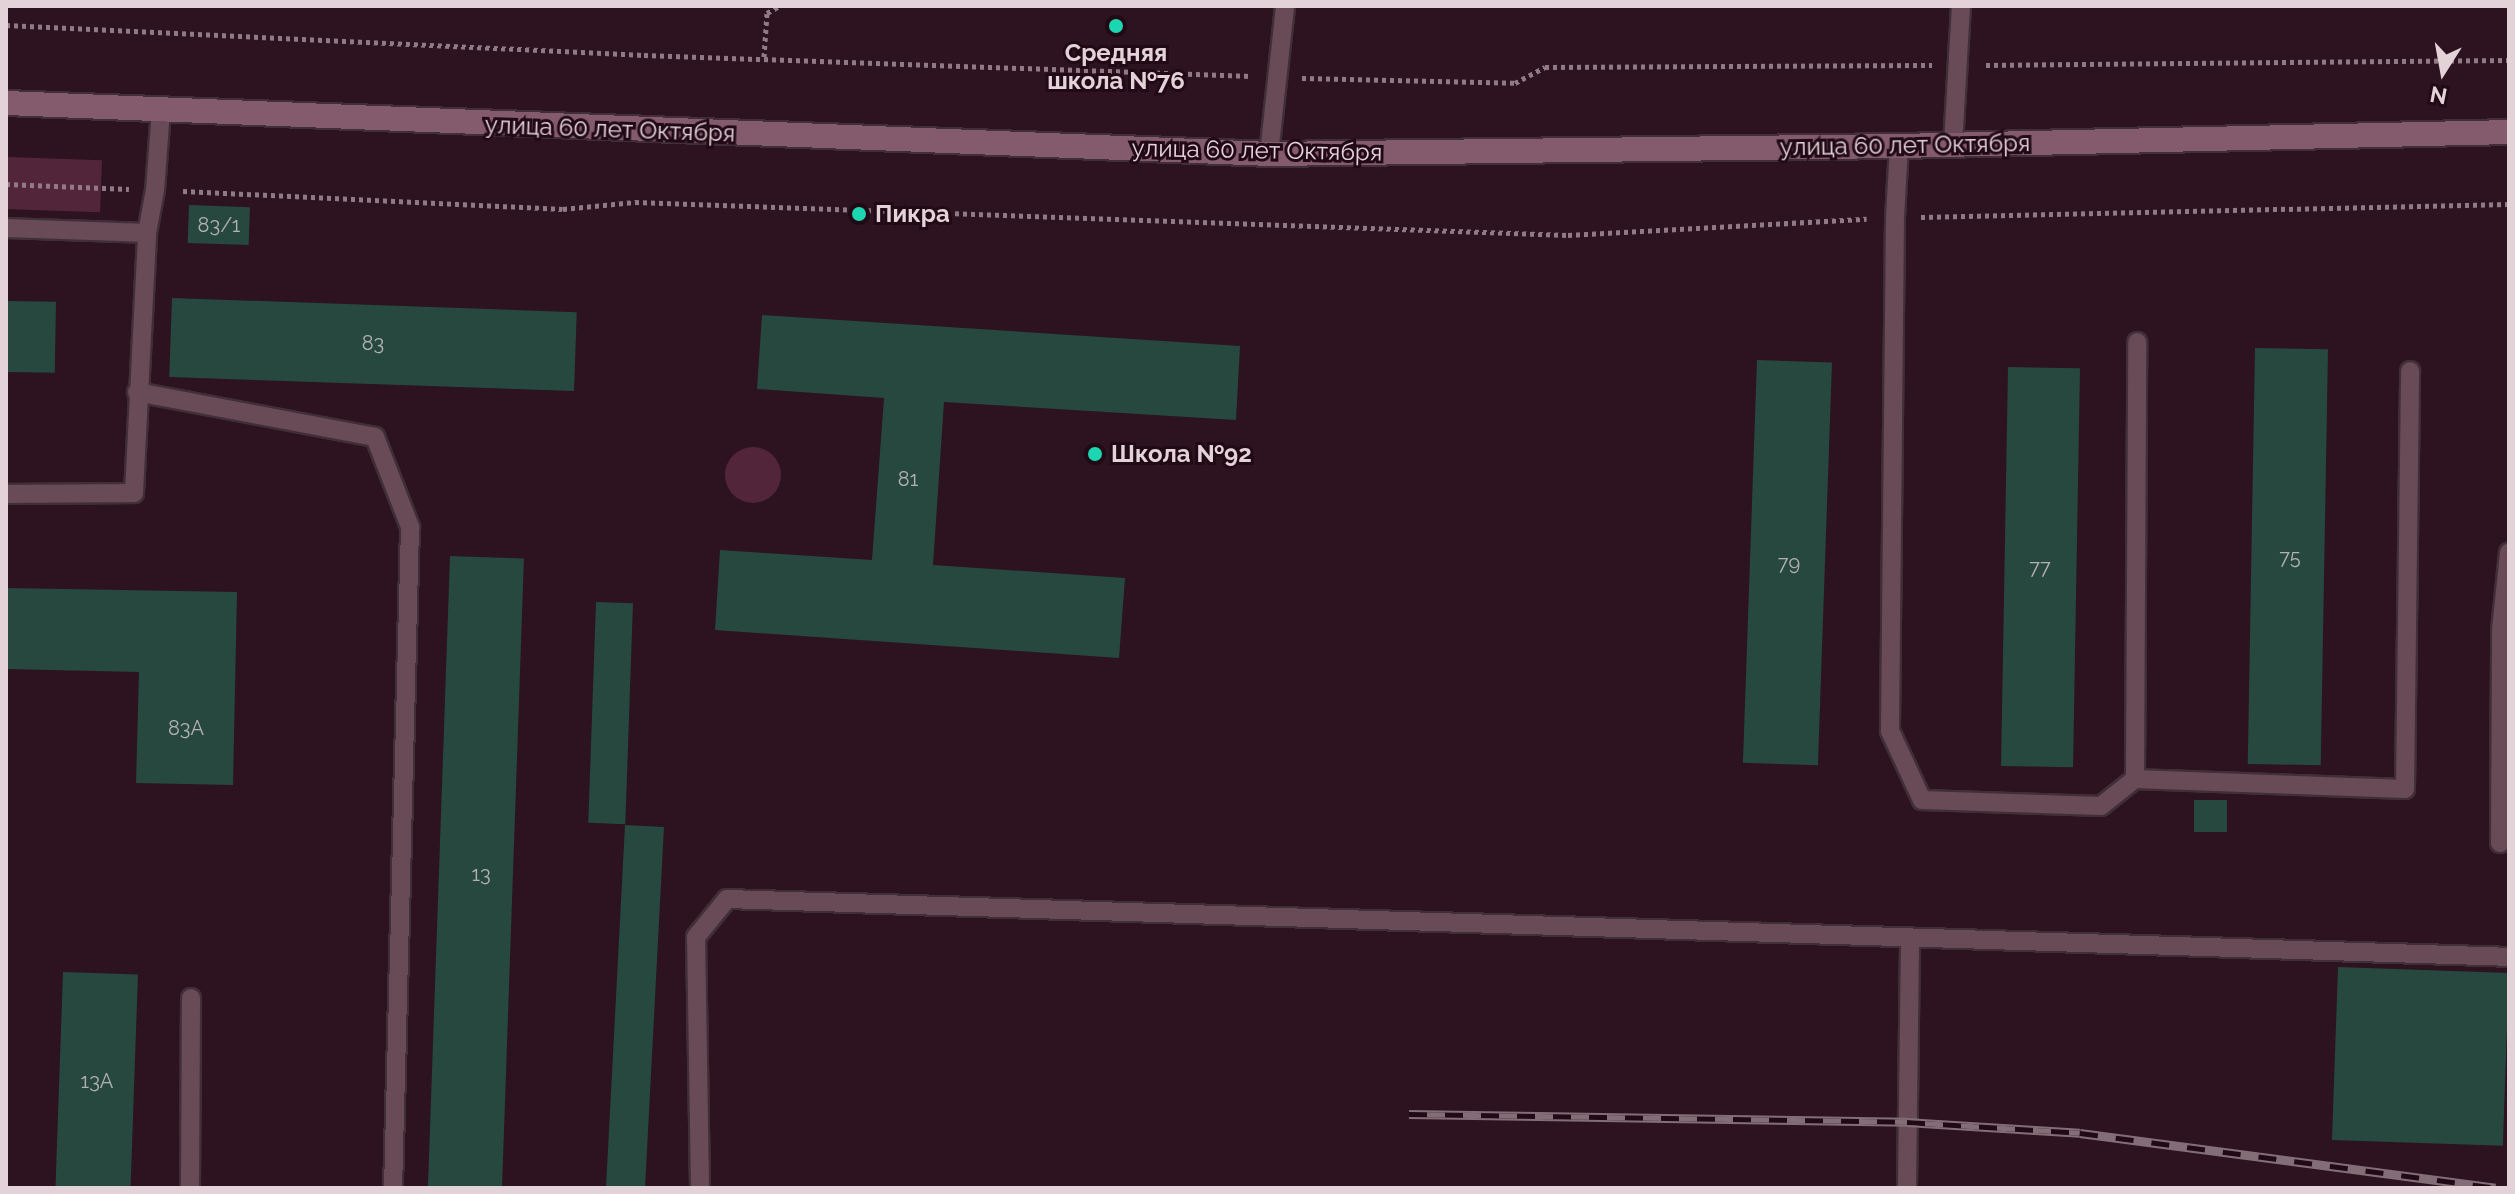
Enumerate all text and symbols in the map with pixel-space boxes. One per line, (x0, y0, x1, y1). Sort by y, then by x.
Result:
marker: Средняя школа №76 (1107, 17, 1125, 35)
north arrow (2403, 32, 2483, 112)
place label: Средняя школа №76 (1047, 39, 1185, 95)
text: N (2428, 81, 2449, 110)
street label: улица 60 лет Октября (484, 110, 736, 148)
street label: улица 60 лет Октября (1780, 128, 2030, 162)
street label: улица 60 лет Октября (1132, 133, 1382, 167)
place label: Пикра (875, 200, 950, 228)
marker: Пикра (850, 205, 868, 223)
house number: 83/1 (198, 213, 240, 237)
house number: 83 (362, 331, 384, 355)
place label: Школа №92 (1111, 440, 1252, 468)
marker: Школа №92 (1086, 445, 1104, 463)
house number: 81 (898, 467, 918, 491)
house number: 75 (2279, 545, 2301, 569)
house number: 79 (1778, 551, 1800, 575)
house number: 77 (2029, 555, 2051, 579)
house number: 83А (168, 716, 204, 740)
house number: 13 (471, 862, 491, 886)
house number: 13А (81, 1069, 113, 1093)

